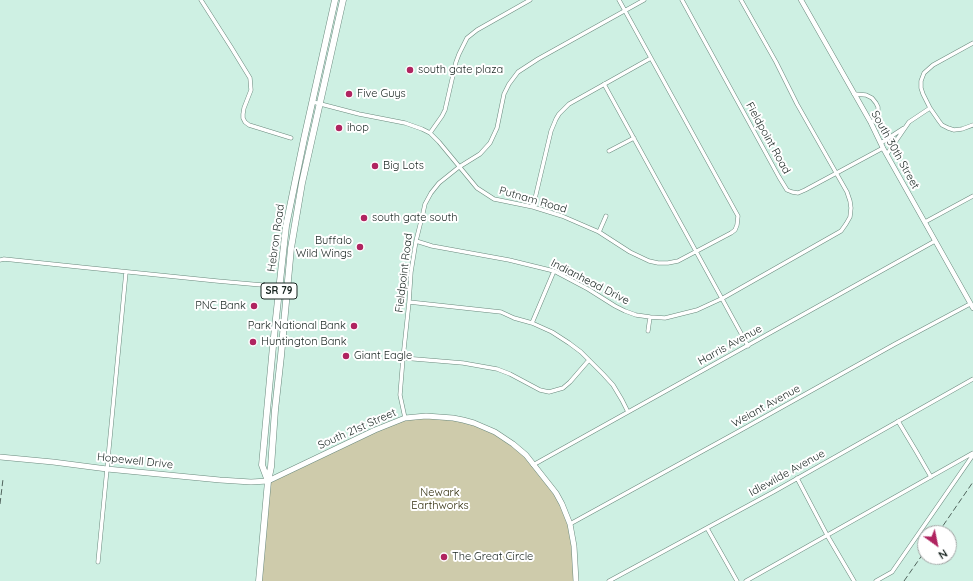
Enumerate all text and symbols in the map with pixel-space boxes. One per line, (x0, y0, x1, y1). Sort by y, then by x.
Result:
place label: south gate plaza (418, 63, 503, 77)
marker: south gate plaza (405, 65, 415, 75)
place label: Five Guys (357, 87, 406, 101)
marker: Five Guys (344, 89, 354, 99)
street label: Fieldpoint Road (743, 100, 793, 176)
street label: South 30th Street (868, 109, 922, 191)
place label: ihop (347, 121, 369, 135)
marker: ihop (334, 123, 344, 133)
place label: Big Lots (383, 159, 424, 173)
marker: Big Lots (370, 161, 380, 171)
street label: Putnam Road (498, 184, 568, 216)
street label: Hebron Road (265, 203, 287, 273)
place label: south gate south (372, 211, 457, 225)
marker: south gate south (359, 213, 369, 223)
street label: Fieldpoint Road (393, 233, 415, 313)
place label: Buffalo Wild Wings (296, 234, 352, 260)
marker: Buffalo Wild Wings (355, 242, 365, 252)
street label: Indianhead Drive (548, 256, 632, 308)
road number: SR 79 (261, 283, 297, 299)
place label: PNC Bank (195, 299, 246, 313)
marker: PNC Bank (249, 301, 259, 311)
place label: Park National Bank (248, 319, 346, 333)
marker: Park National Bank (349, 321, 359, 331)
street label: Harris Avenue (696, 322, 764, 368)
place label: Huntington Bank (261, 335, 347, 349)
marker: Huntington Bank (248, 337, 258, 347)
place label: Giant Eagle (354, 349, 412, 363)
marker: Giant Eagle (341, 351, 351, 361)
street label: Weiant Avenue (729, 382, 803, 430)
street label: South 21st Street (316, 406, 398, 452)
street label: Idlewilde Avenue (747, 447, 827, 499)
street label: Hopewell Drive (96, 450, 174, 472)
park label: Newark Earthworks (411, 486, 469, 512)
north arrow (917, 525, 957, 565)
text: N (936, 546, 950, 562)
place label: The Great Circle (452, 550, 533, 564)
marker: The Great Circle (439, 552, 449, 562)

